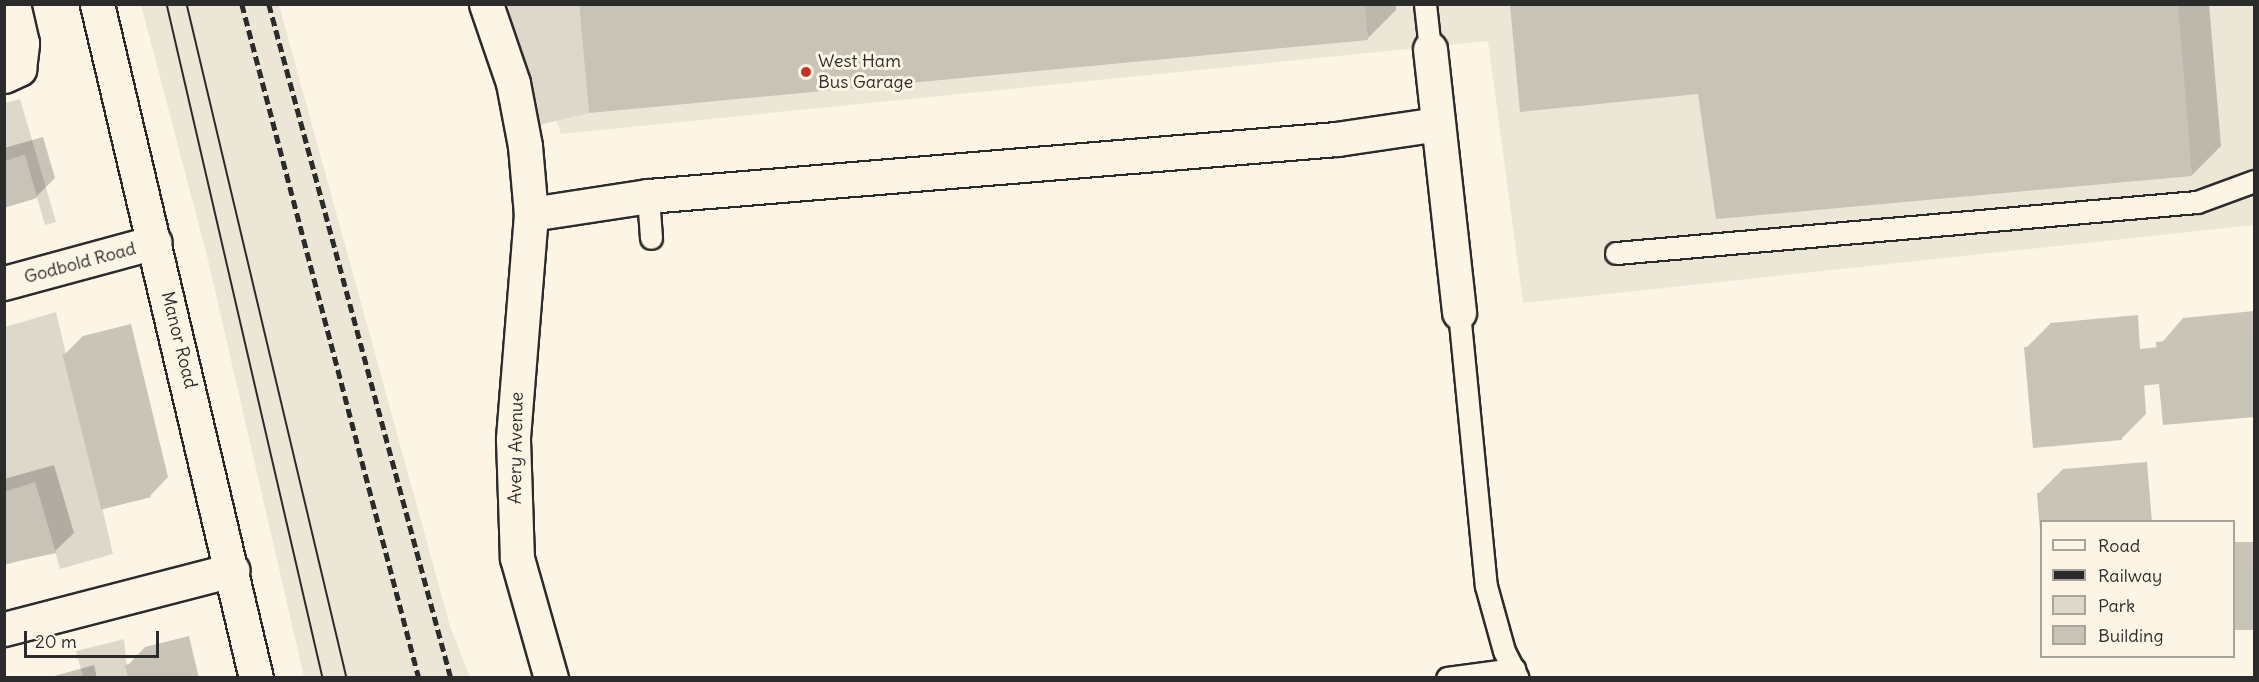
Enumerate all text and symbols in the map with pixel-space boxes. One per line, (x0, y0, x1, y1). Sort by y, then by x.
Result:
place label: West Ham Bus Garage (818, 51, 913, 94)
marker: West Ham Bus Garage (799, 65, 813, 79)
street label: Godbold Road (22, 238, 138, 288)
street label: Manor Road (157, 289, 201, 391)
street label: Avery Avenue (504, 392, 528, 504)
legend (2040, 520, 2235, 658)
text: Road (2098, 534, 2140, 557)
text: Railway (2098, 564, 2162, 587)
text: Park (2098, 594, 2135, 617)
scale bar (27, 619, 162, 657)
text: Building (2098, 624, 2163, 647)
text: 20 m (35, 630, 77, 653)

